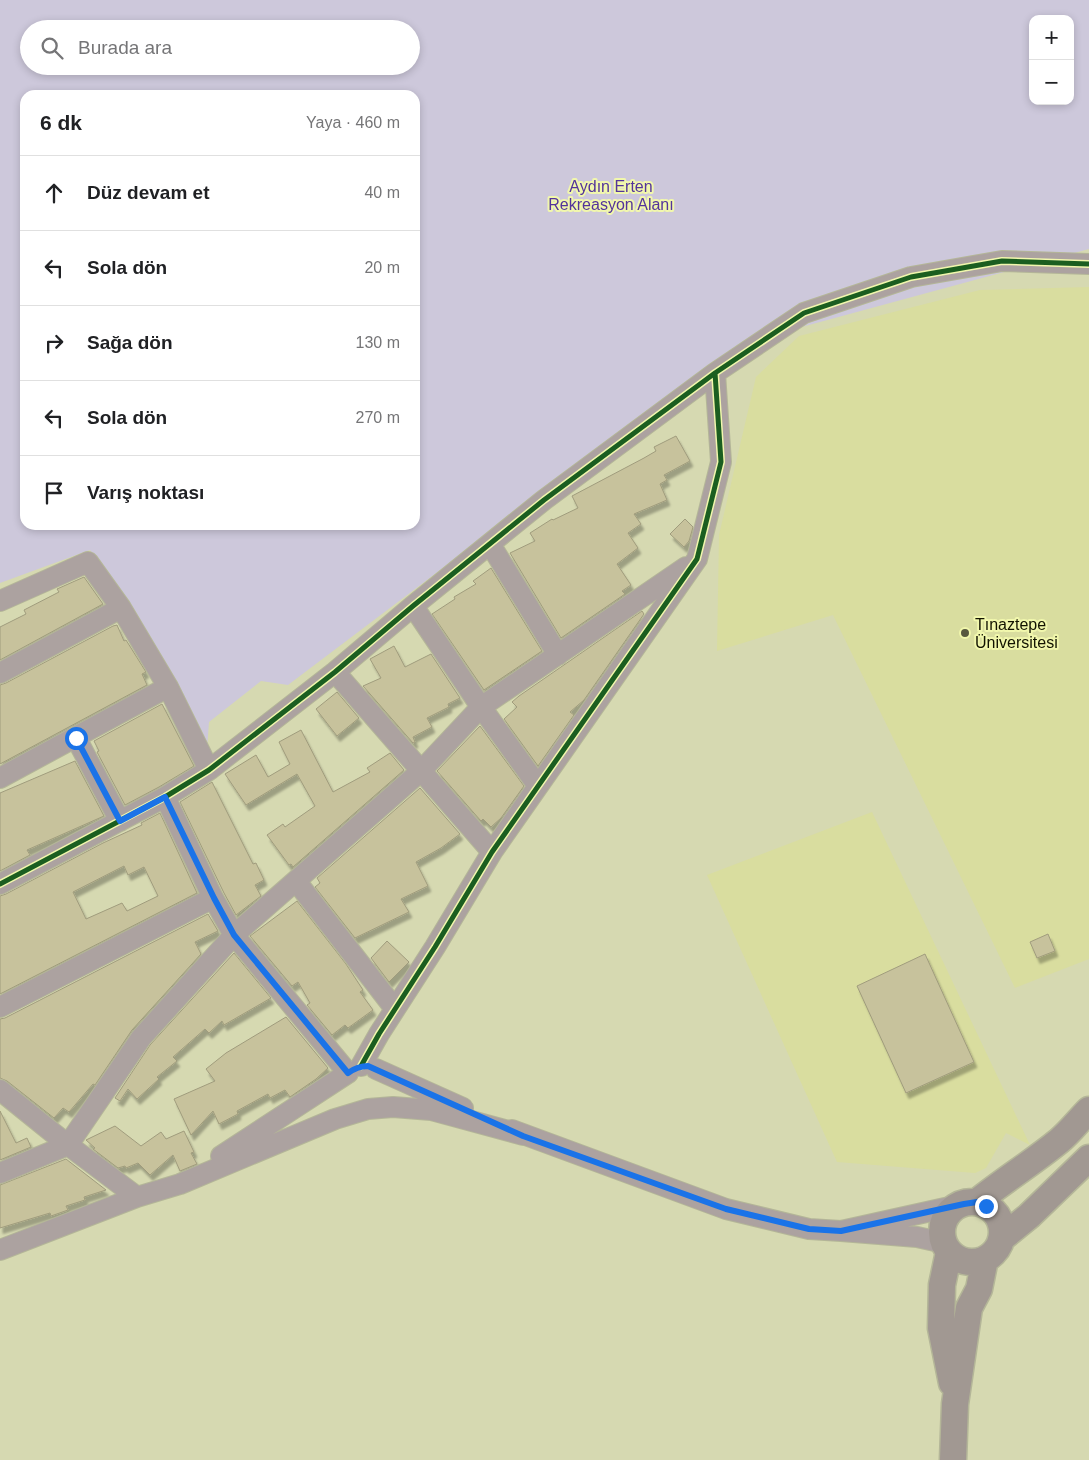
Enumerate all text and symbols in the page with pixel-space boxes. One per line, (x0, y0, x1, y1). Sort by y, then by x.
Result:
map controls (1029, 15, 1074, 105)
button: + (1029, 15, 1074, 60)
search box (20, 20, 420, 75)
icon: search (38, 34, 66, 62)
text: Burada ara (78, 37, 172, 58)
button: − (1029, 60, 1074, 105)
text: 6 dk (40, 111, 82, 134)
text: Yaya · 460 m (306, 114, 400, 131)
park label: Aydın Erten Rekreasyon Alanı (548, 178, 674, 213)
icon: ahead (40, 179, 68, 207)
text: Düz devam et (87, 182, 209, 203)
text: 40 m (364, 184, 400, 201)
icon: left (40, 254, 68, 282)
text: Sola dön (87, 257, 167, 278)
text: 20 m (364, 259, 400, 276)
icon: right (40, 329, 68, 357)
text: Sağa dön (87, 332, 173, 353)
text: 130 m (356, 334, 400, 351)
icon: left (40, 404, 68, 432)
text: Sola dön (87, 407, 167, 428)
text: 270 m (356, 409, 400, 426)
icon: arrive (40, 479, 68, 507)
text: Varış noktası (87, 482, 204, 503)
place label: Tınaztepe Üniversitesi (975, 616, 1058, 651)
marker: Tınaztepe Üniversitesi (959, 627, 971, 639)
route start (65, 727, 88, 750)
route end (975, 1195, 998, 1218)

